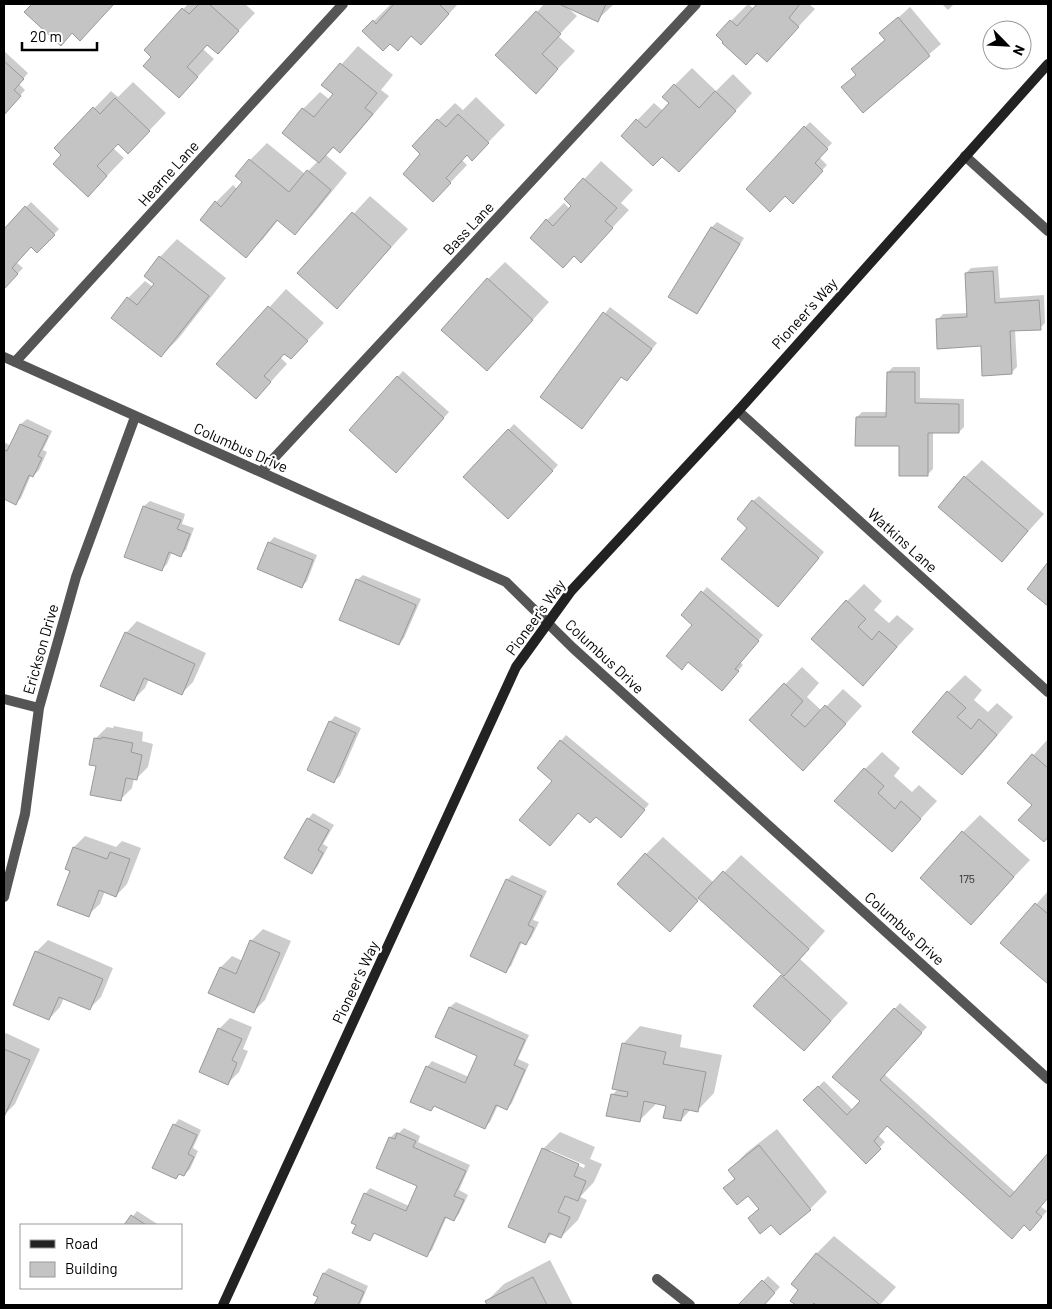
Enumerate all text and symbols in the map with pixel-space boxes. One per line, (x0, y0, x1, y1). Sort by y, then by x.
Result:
scale bar (22, 20, 98, 52)
north arrow (982, 20, 1032, 70)
text: 20 m (30, 27, 62, 45)
text: N (1010, 43, 1029, 58)
street label: Hearne Lane (134, 137, 202, 209)
street label: Bass Lane (439, 198, 497, 258)
street label: Pioneer's Way (767, 274, 841, 352)
street label: Columbus Drive (191, 418, 291, 476)
street label: Watkins Lane (865, 504, 941, 576)
street label: Pioneer's Way (501, 575, 569, 658)
street label: Erickson Drive (18, 602, 62, 696)
street label: Columbus Drive (562, 615, 648, 697)
house number: 175 (959, 871, 975, 885)
street label: Columbus Drive (861, 888, 949, 968)
street label: Pioneer's Way (328, 938, 382, 1026)
legend (20, 1224, 182, 1289)
text: Road (65, 1234, 98, 1252)
text: Building (65, 1259, 118, 1277)

